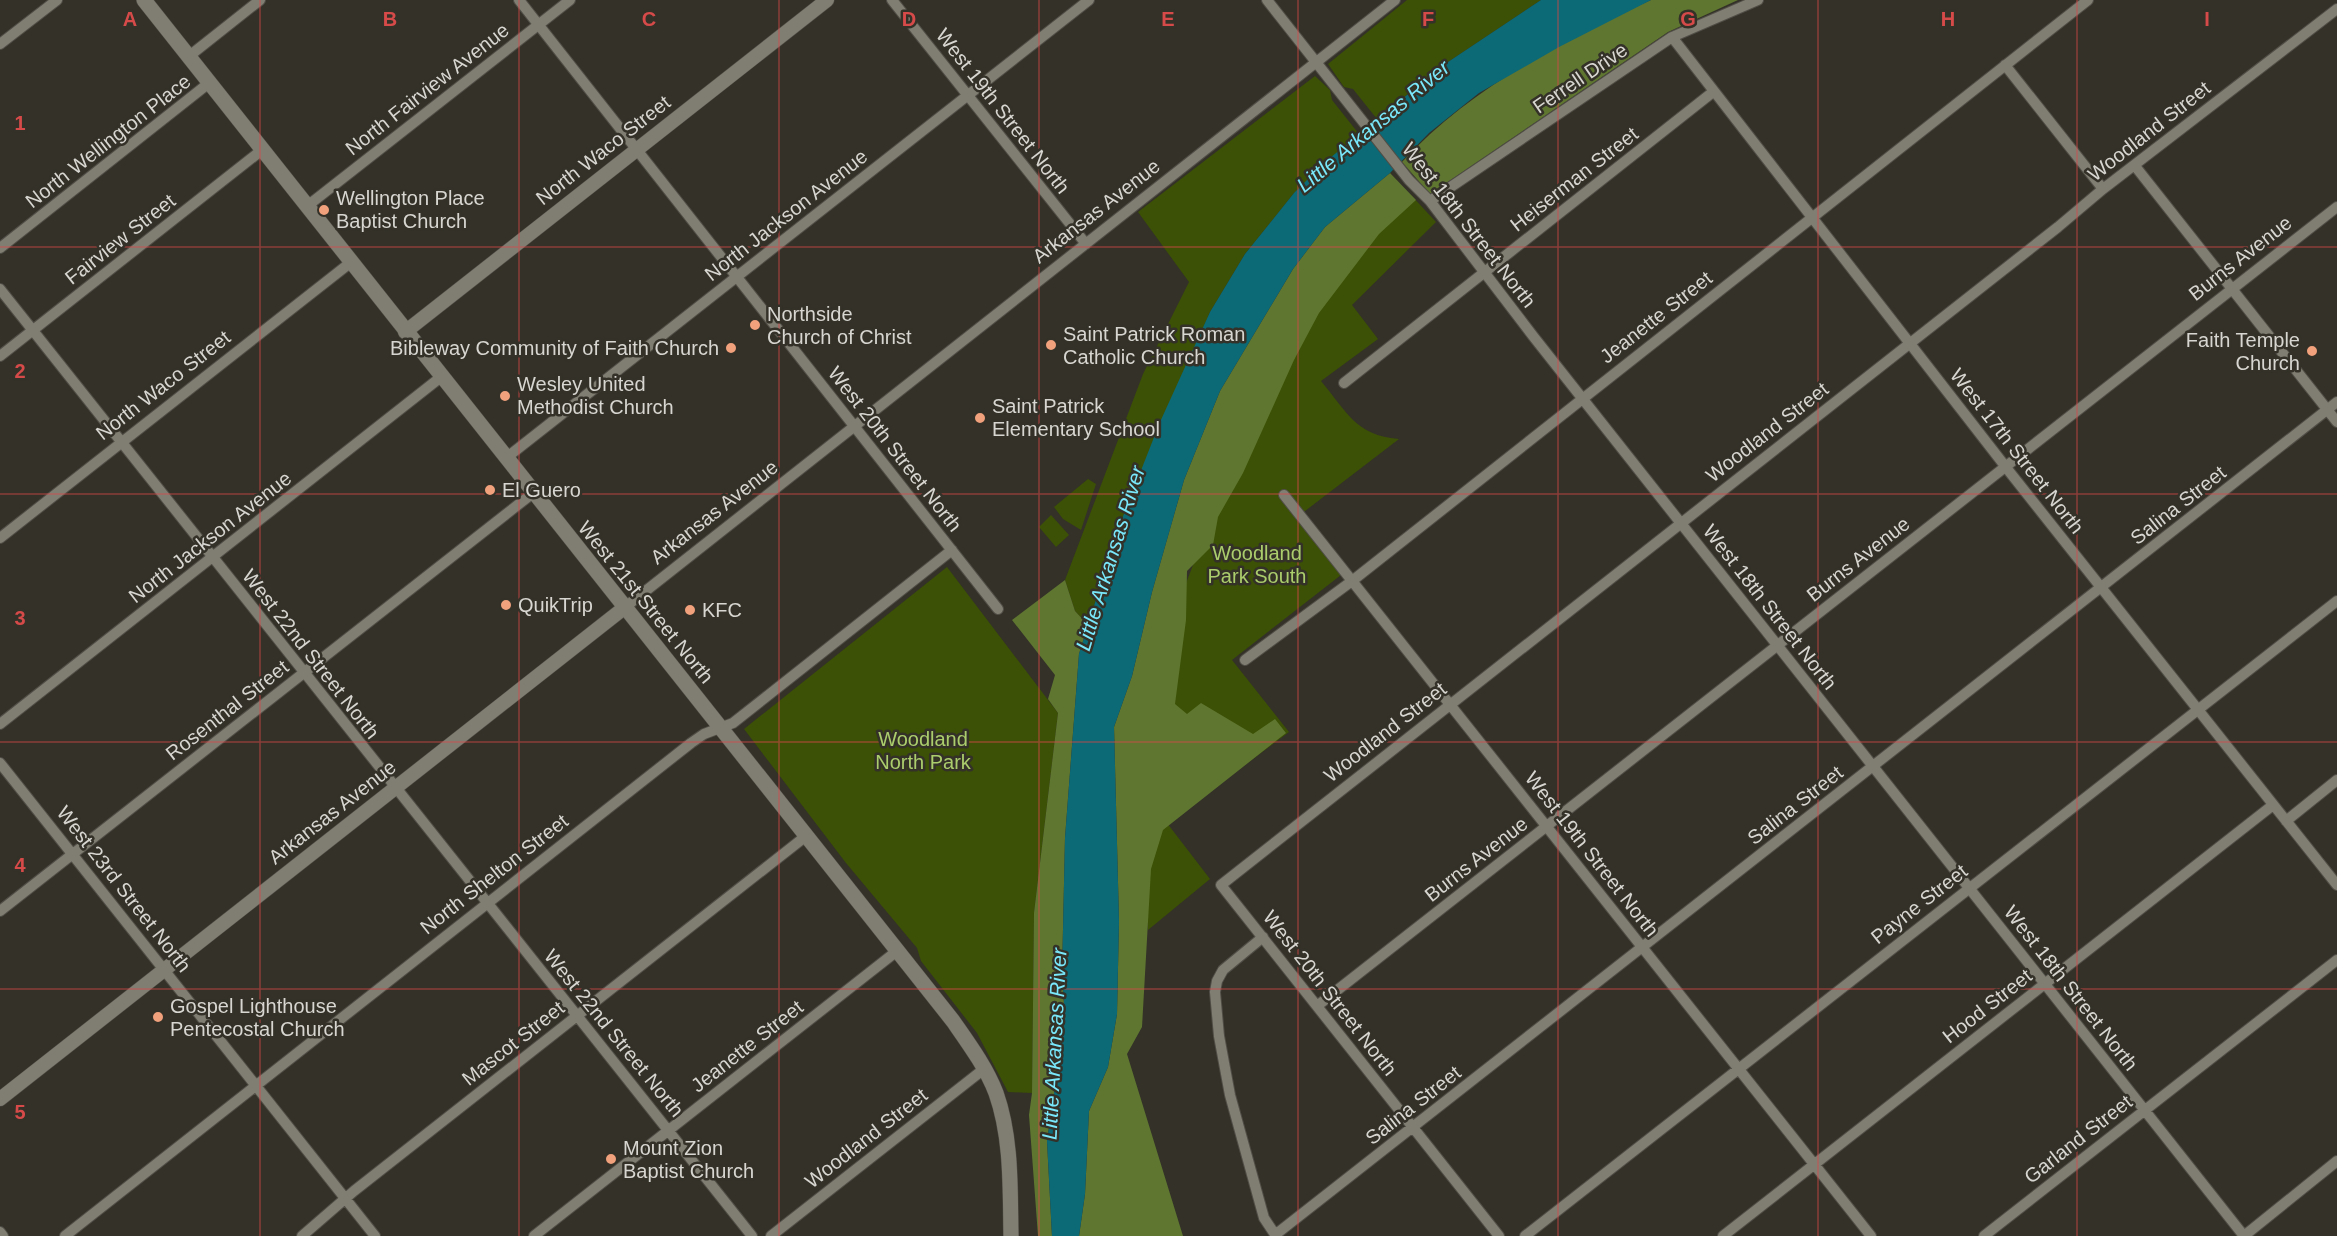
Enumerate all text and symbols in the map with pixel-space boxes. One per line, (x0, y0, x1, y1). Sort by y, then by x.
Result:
text: A (123, 8, 137, 30)
text: B (383, 8, 397, 30)
text: C (642, 8, 656, 30)
text: D (902, 8, 916, 30)
text: E (1161, 8, 1175, 30)
text: F (1422, 8, 1434, 30)
text: G (1680, 8, 1696, 30)
text: H (1941, 8, 1955, 30)
text: I (2204, 8, 2210, 30)
street label: North Fairview Avenue (341, 19, 513, 159)
street label: West 19th Street North (932, 24, 1074, 198)
street label: Ferrell Drive (1529, 38, 1631, 118)
water label: Little Arkansas River (1292, 55, 1455, 196)
street label: North Wellington Place (21, 70, 195, 212)
street label: Woodland Street (2084, 76, 2215, 185)
street label: North Waco Street (532, 91, 675, 209)
text: 1 (14, 112, 26, 134)
street label: Heiserman Street (1506, 122, 1642, 236)
street label: West 18th Street North (1398, 138, 1540, 312)
street label: North Jackson Avenue (701, 145, 871, 285)
street label: Arkansas Avenue (1028, 155, 1164, 267)
place label: Wellington Place Baptist Church (336, 187, 485, 232)
street label: Fairview Street (61, 189, 180, 289)
marker: Wellington Place Baptist Church (317, 203, 331, 217)
street label: Burns Avenue (2184, 211, 2296, 305)
street label: Jeanette Street (1596, 266, 1717, 367)
place label: Northside Church of Christ (767, 303, 912, 348)
marker: Northside Church of Christ (748, 318, 762, 332)
place label: Saint Patrick Roman Catholic Church (1063, 323, 1245, 368)
street label: North Waco Street (92, 326, 235, 444)
place label: Faith Temple Church (2186, 329, 2300, 374)
place label: Bibleway Community of Faith Church (390, 337, 719, 359)
marker: Saint Patrick Roman Catholic Church (1044, 338, 1058, 352)
marker: Bibleway Community of Faith Church (724, 341, 738, 355)
marker: Faith Temple Church (2305, 344, 2319, 358)
text: 2 (14, 360, 26, 382)
street label: West 20th Street North (824, 362, 966, 536)
street label: West 17th Street North (1946, 364, 2088, 538)
place label: Wesley United Methodist Church (517, 373, 674, 418)
street label: Woodland Street (1702, 377, 1833, 486)
marker: Wesley United Methodist Church (498, 389, 512, 403)
place label: Saint Patrick Elementary School (992, 395, 1160, 440)
marker: Saint Patrick Elementary School (973, 411, 987, 425)
street label: Arkansas Avenue (646, 456, 782, 568)
street label: Salina Street (2126, 461, 2230, 549)
water label: Little Arkansas River (1071, 462, 1149, 653)
street label: North Jackson Avenue (125, 467, 295, 607)
place label: El Guero (502, 479, 581, 501)
marker: El Guero (483, 483, 497, 497)
street label: Burns Avenue (1802, 512, 1914, 606)
street label: West 21st Street North (574, 517, 718, 687)
street label: West 18th Street North (1699, 520, 1841, 694)
park label: Woodland Park South (1208, 542, 1306, 587)
street label: West 22nd Street North (238, 565, 384, 743)
place label: QuikTrip (518, 594, 593, 616)
marker: QuikTrip (499, 598, 513, 612)
place label: KFC (702, 599, 742, 621)
marker: KFC (683, 603, 697, 617)
text: 3 (14, 607, 26, 629)
street label: Rosenthal Street (162, 655, 293, 765)
street label: Woodland Street (1320, 677, 1451, 786)
park label: Woodland North Park (875, 728, 972, 773)
street label: Arkansas Avenue (264, 756, 400, 868)
street label: Salina Street (1743, 761, 1847, 849)
street label: West 19th Street North (1521, 767, 1663, 941)
street label: West 23rd Street North (52, 802, 196, 976)
street label: North Shelton Street (416, 809, 573, 938)
street label: Burns Avenue (1420, 812, 1532, 906)
text: 4 (14, 854, 26, 876)
street label: Payne Street (1867, 859, 1972, 948)
street label: West 18th Street North (2000, 901, 2142, 1075)
street label: West 20th Street North (1259, 906, 1401, 1080)
street label: West 22nd Street North (540, 945, 688, 1121)
water label: Little Arkansas River (1037, 947, 1071, 1140)
street label: Hood Street (1938, 964, 2036, 1048)
place label: Gospel Lighthouse Pentecostal Church (170, 995, 345, 1040)
street label: Jeanette Street (687, 995, 808, 1096)
street label: Mascot Street (458, 996, 569, 1090)
marker: Gospel Lighthouse Pentecostal Church (151, 1010, 165, 1024)
street label: Salina Street (1361, 1061, 1465, 1149)
street label: Woodland Street (801, 1083, 932, 1192)
street label: Garland Street (2020, 1090, 2136, 1188)
text: 5 (14, 1101, 26, 1123)
place label: Mount Zion Baptist Church (623, 1137, 754, 1182)
marker: Mount Zion Baptist Church (604, 1152, 618, 1166)

